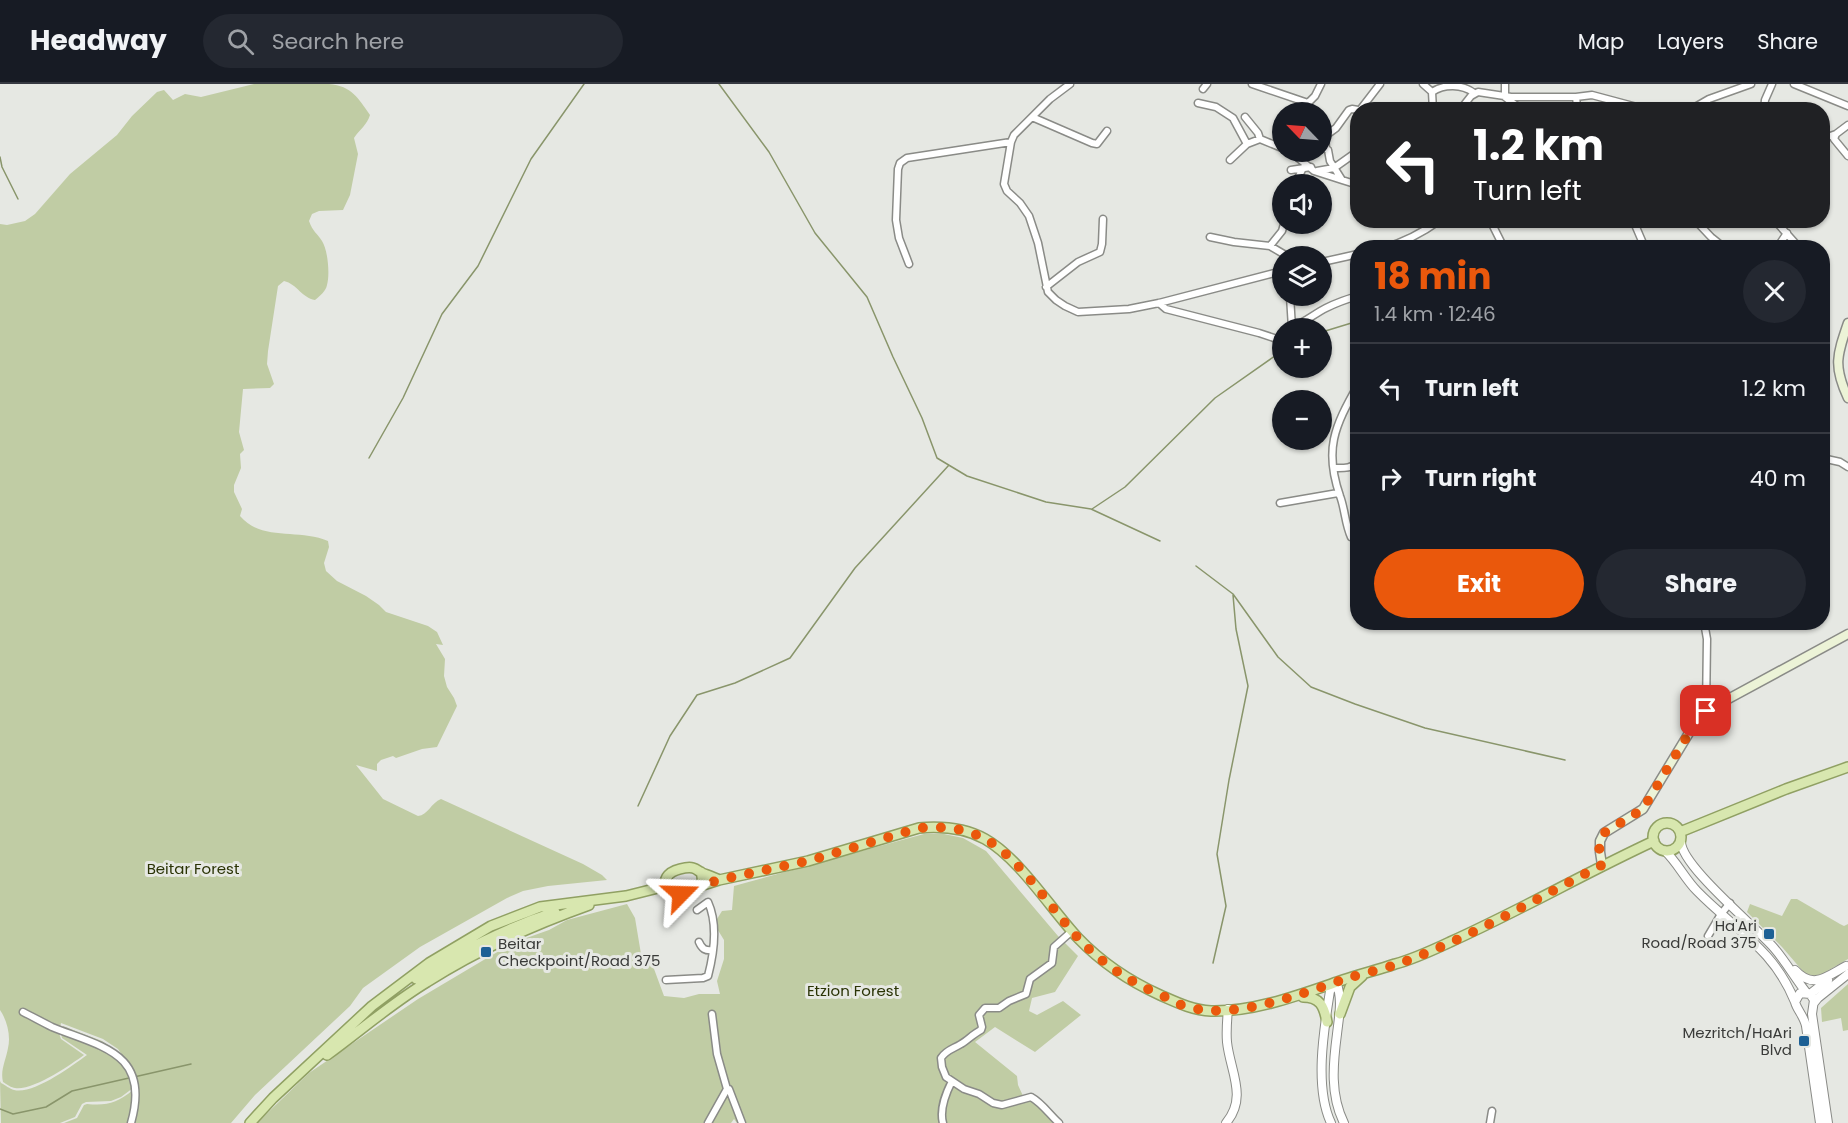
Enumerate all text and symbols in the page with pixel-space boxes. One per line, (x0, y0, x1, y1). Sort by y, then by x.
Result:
search box (203, 14, 623, 68)
text: Headway (30, 21, 167, 60)
icon: search (224, 25, 257, 58)
text: Search here (272, 26, 404, 57)
text: Map (1578, 27, 1624, 56)
text: Layers (1657, 27, 1724, 56)
text: Share (1757, 27, 1818, 56)
north arrow (1272, 102, 1332, 162)
map controls (1272, 102, 1332, 450)
text: 1.2 km (1473, 116, 1604, 175)
icon: left (1374, 126, 1452, 204)
text: Turn left (1473, 172, 1582, 209)
button: sound (1272, 174, 1332, 234)
button: layers (1272, 246, 1332, 306)
text: 18 min (1374, 251, 1492, 302)
button: close (1743, 260, 1806, 323)
text: 1.4 km · 12:46 (1374, 300, 1496, 328)
button: + (1272, 318, 1332, 378)
icon: left (1374, 372, 1407, 405)
text: Turn left (1425, 373, 1519, 404)
text: 1.2 km (1742, 373, 1806, 404)
button: − (1272, 390, 1332, 450)
icon: right (1374, 462, 1407, 495)
text: Turn right (1425, 463, 1536, 494)
text: 40 m (1750, 463, 1806, 494)
button: Exit (1374, 549, 1584, 618)
button: Share (1596, 549, 1806, 618)
pin (1680, 685, 1731, 736)
icon: arrive (1689, 694, 1722, 727)
park label: Beitar Forest (147, 858, 239, 879)
position arrow (649, 862, 713, 926)
place label: Ha'Ari Road/Road 375 (1641, 915, 1757, 953)
marker: Ha'Ari Road/Road 375 (1762, 927, 1776, 941)
place label: Beitar Checkpoint/Road 375 (498, 933, 660, 971)
marker: Beitar Checkpoint/Road 375 (479, 945, 493, 959)
park label: Etzion Forest (807, 980, 899, 1001)
place label: Mezritch/HaAri Blvd (1682, 1022, 1792, 1060)
marker: Mezritch/HaAri Blvd (1797, 1034, 1811, 1048)

